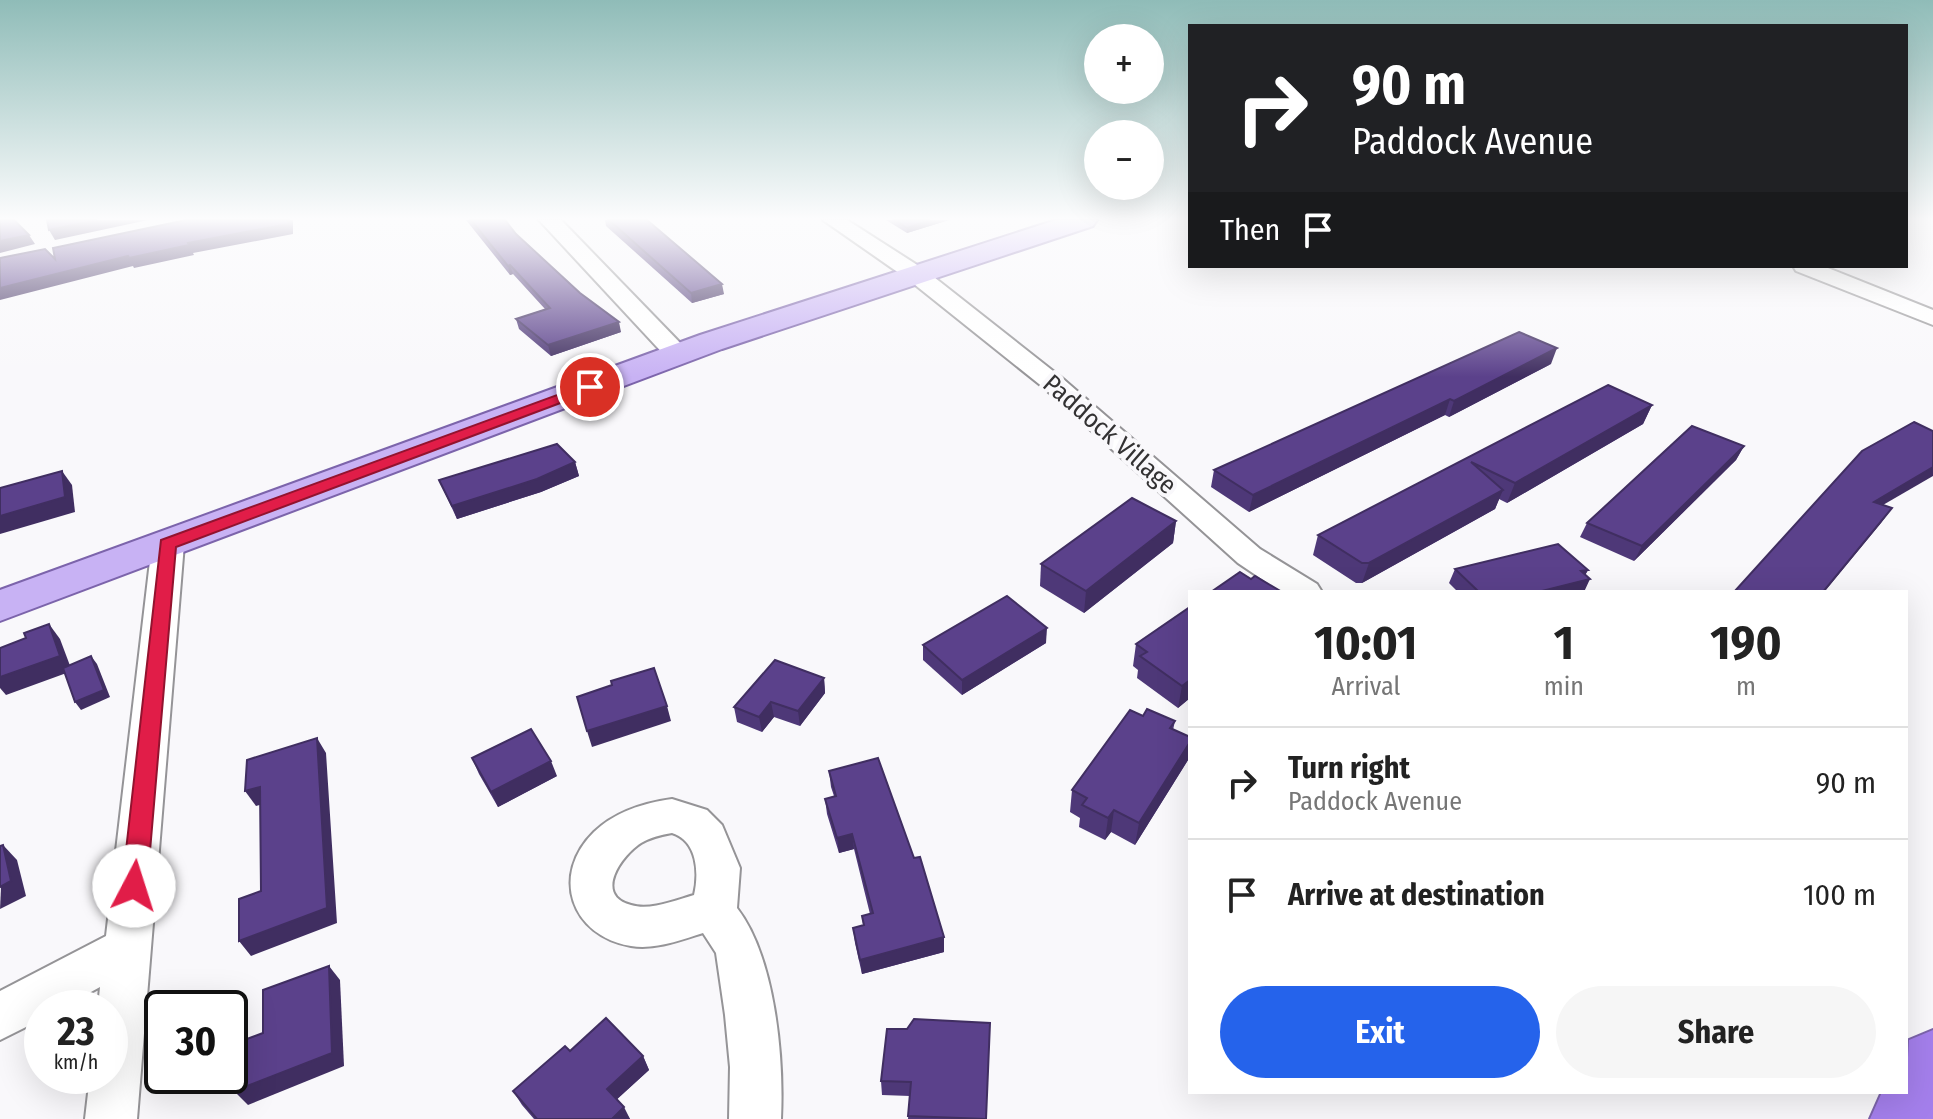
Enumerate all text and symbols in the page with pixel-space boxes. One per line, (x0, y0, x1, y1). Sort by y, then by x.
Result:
map controls (1084, 24, 1164, 200)
button: + (1084, 24, 1164, 104)
text: 90 m (1352, 52, 1466, 119)
icon: right (1220, 56, 1324, 160)
button: − (1084, 120, 1164, 200)
text: Paddock Avenue (1352, 120, 1593, 164)
icon: arrive (1296, 208, 1340, 252)
text: Then (1220, 212, 1280, 248)
pin (556, 353, 624, 421)
icon: arrive (568, 365, 612, 409)
street label: Paddock Village (1037, 368, 1183, 501)
text: 10:01 (1314, 614, 1417, 672)
text: 1 (1554, 614, 1574, 672)
text: 190 (1710, 614, 1782, 672)
text: Arrival (1331, 671, 1400, 702)
text: min (1544, 671, 1584, 702)
text: m (1736, 671, 1756, 702)
text: Turn right (1288, 750, 1410, 786)
icon: right (1220, 761, 1264, 805)
text: 90 m (1816, 765, 1876, 801)
text: Paddock Avenue (1288, 786, 1462, 817)
position arrow (92, 844, 176, 928)
icon: arrive (1220, 873, 1264, 917)
text: Arrive at destination (1288, 877, 1545, 913)
text: 100 m (1803, 877, 1876, 913)
button: Exit (1220, 986, 1540, 1078)
button: Share (1556, 986, 1876, 1078)
speed limit sign: 30 (144, 990, 248, 1094)
text: 23 (57, 1008, 95, 1056)
text: km/h (54, 1050, 98, 1074)

